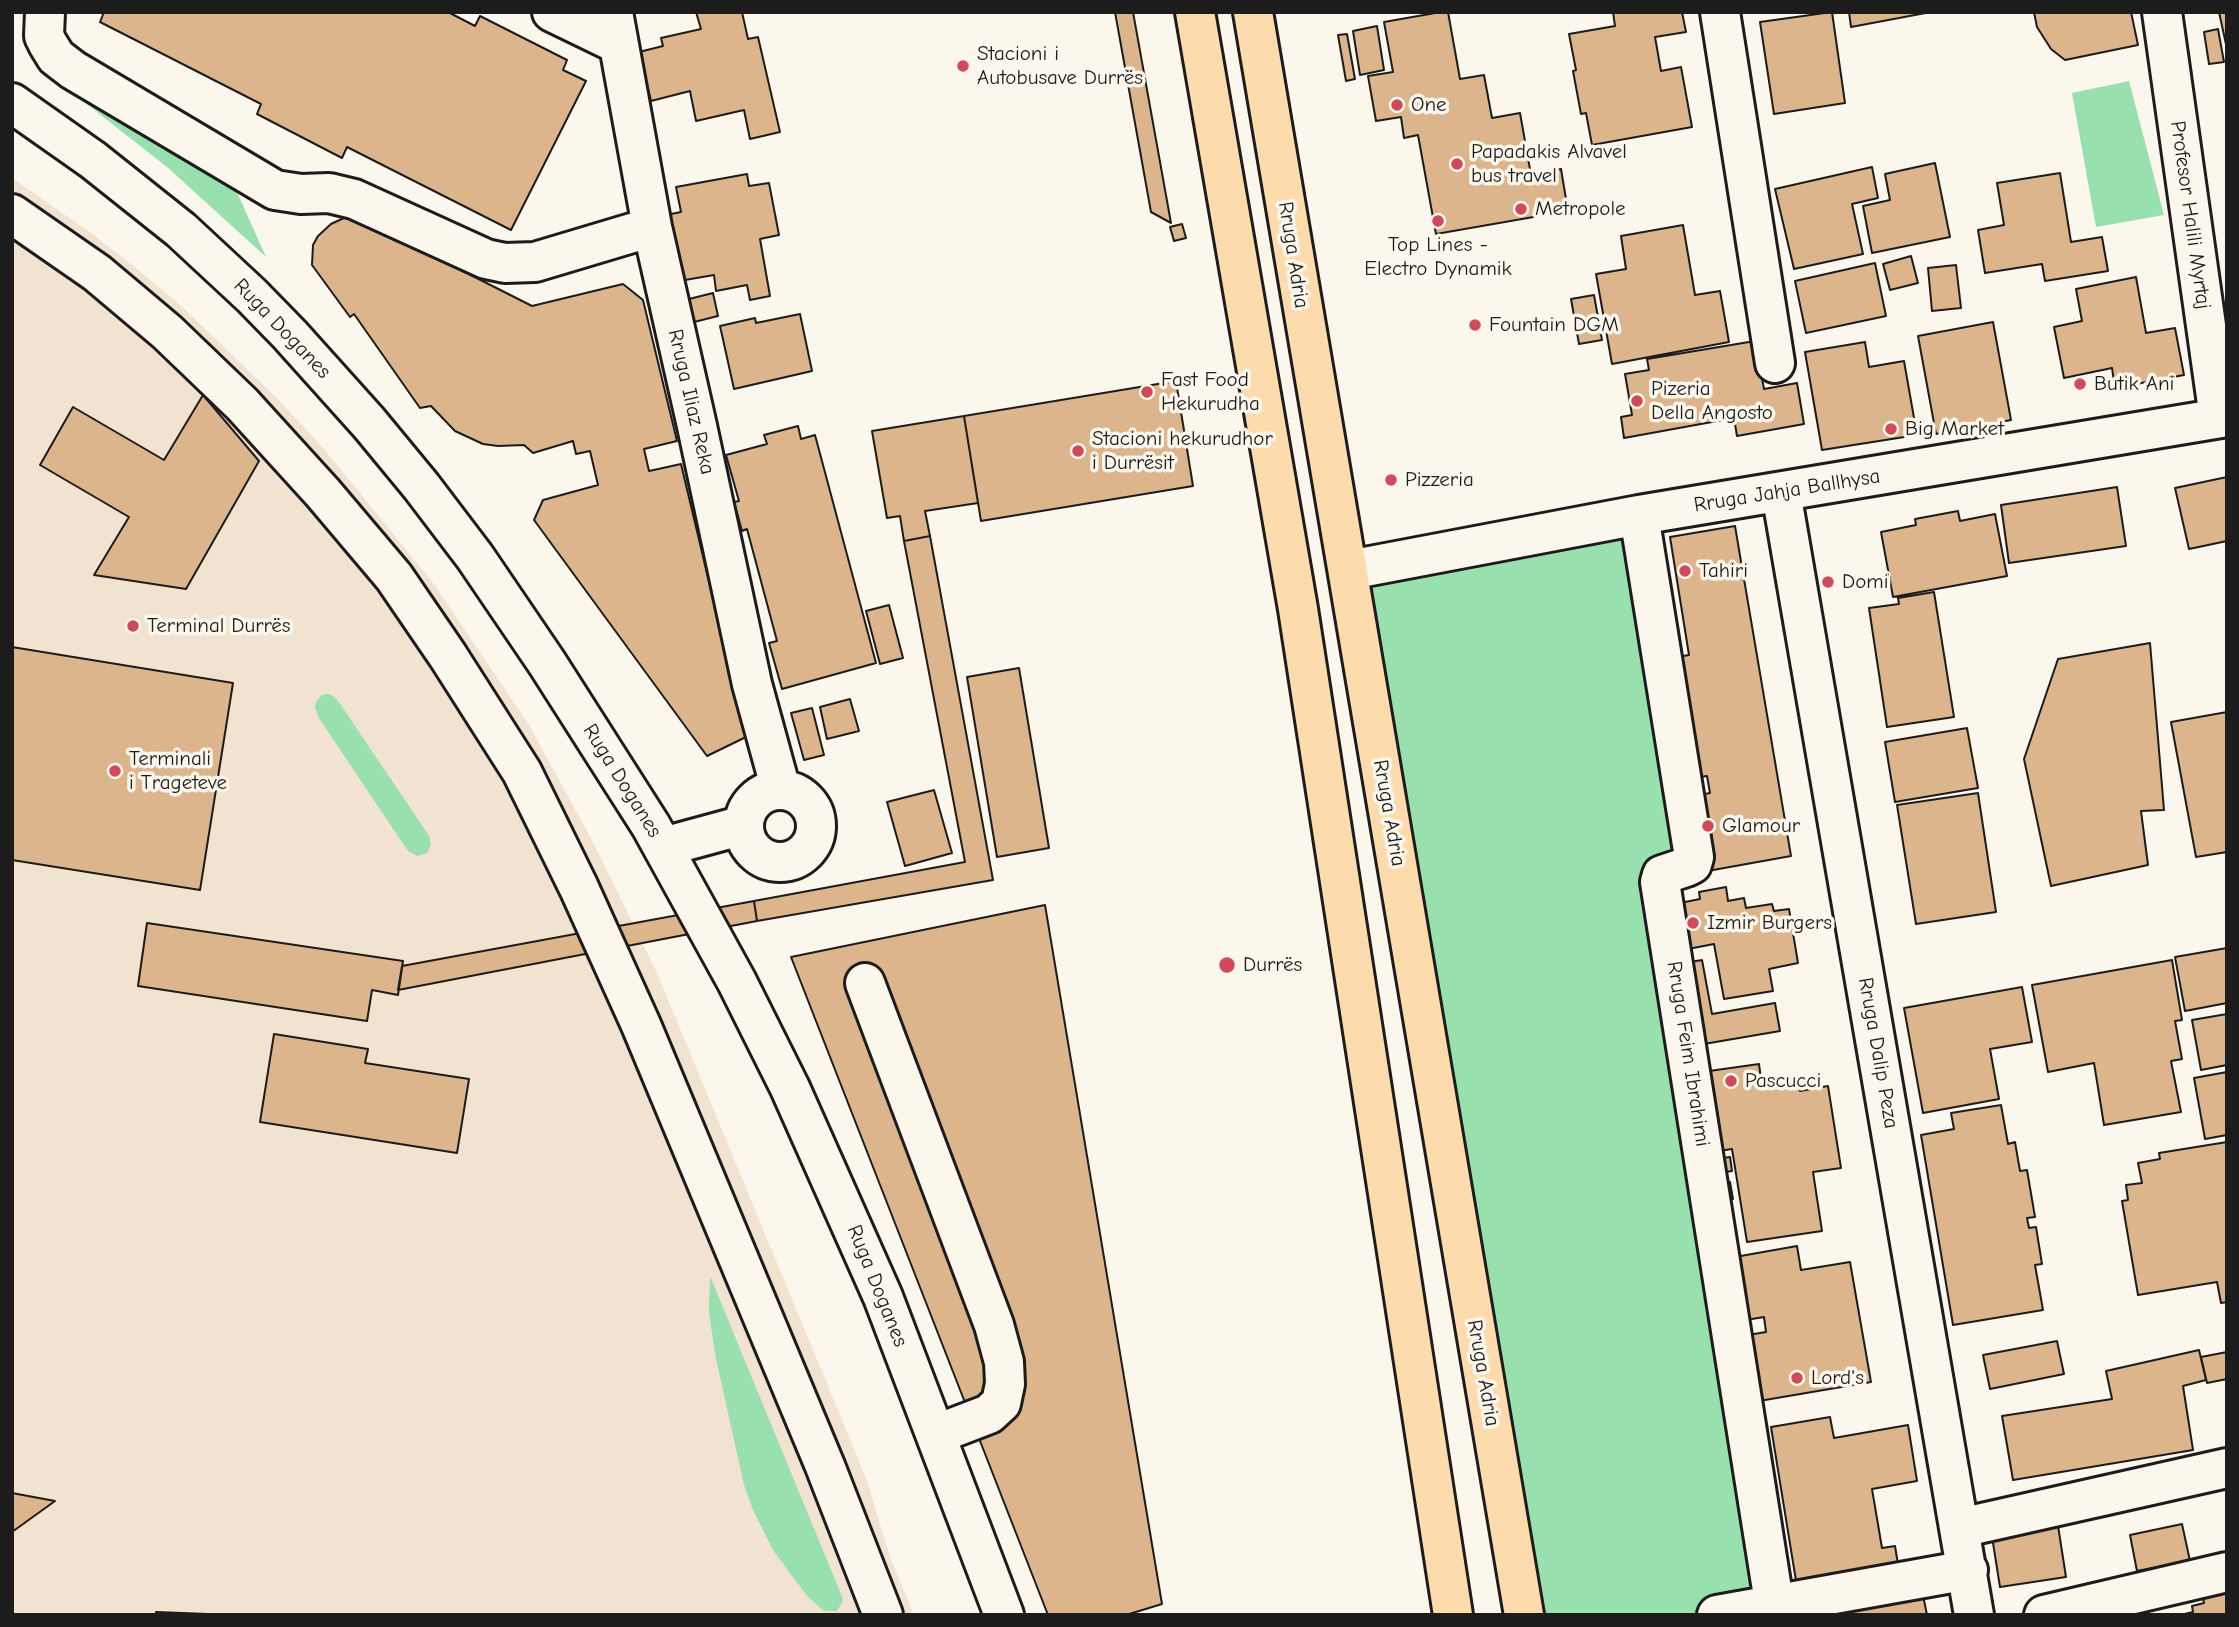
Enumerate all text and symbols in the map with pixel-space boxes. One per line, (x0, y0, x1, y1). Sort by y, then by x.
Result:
place label: Stacioni i Autobusave Durrës (977, 41, 1143, 91)
marker: Stacioni i Autobusave Durrës (955, 58, 971, 74)
place label: One (1411, 92, 1447, 118)
marker: One (1389, 97, 1405, 113)
street label: Profesor Halili Myrtaj (2164, 119, 2216, 311)
place label: Papadakis Alvavel bus travel (1471, 139, 1627, 189)
marker: Papadakis Alvavel bus travel (1449, 156, 1465, 172)
place label: Metropole (1535, 196, 1626, 222)
street label: Rruga Adria (1272, 200, 1314, 310)
marker: Metropole (1513, 201, 1529, 217)
marker: Top Lines - Electro Dynamik (1430, 213, 1446, 229)
place label: Top Lines - Electro Dynamik (1364, 232, 1512, 282)
street label: Ruga Doganes (228, 274, 336, 384)
place label: Fountain DGM (1489, 312, 1619, 338)
marker: Fountain DGM (1467, 317, 1483, 333)
street label: Rruga Iliaz Reka (662, 327, 720, 477)
place label: Fast Food Hekurudha (1161, 367, 1260, 417)
place label: Butik Ani (2094, 371, 2174, 397)
place label: Pizeria Della Angosto (1651, 376, 1773, 426)
marker: Butik Ani (2072, 376, 2088, 392)
marker: Fast Food Hekurudha (1139, 384, 1155, 400)
marker: Pizeria Della Angosto (1629, 393, 1645, 409)
place label: Big Market (1905, 416, 2004, 442)
marker: Big Market (1883, 421, 1899, 437)
place label: Stacioni hekurudhor i Durrësit (1092, 426, 1273, 476)
marker: Stacioni hekurudhor i Durrësit (1070, 443, 1086, 459)
street label: Rruga Jahja Ballhysa (1692, 464, 1882, 518)
place label: Pizzeria (1405, 467, 1474, 493)
marker: Pizzeria (1383, 472, 1399, 488)
place label: Tahiri (1699, 558, 1748, 584)
marker: Tahiri (1677, 563, 1693, 579)
place label: Domi (1842, 569, 1888, 595)
marker: Domi (1820, 574, 1836, 590)
place label: Terminal Durrës (147, 613, 291, 639)
marker: Terminal Durrës (125, 618, 141, 634)
street label: Ruga Doganes (577, 719, 667, 843)
place label: Terminali i Trageteve (129, 746, 227, 796)
street label: Rruga Adria (1367, 758, 1411, 868)
marker: Terminali i Trageteve (107, 763, 123, 779)
place label: Glamour (1722, 813, 1800, 839)
marker: Glamour (1700, 818, 1716, 834)
place label: Izmir Burgers (1707, 910, 1832, 936)
marker: Izmir Burgers (1685, 915, 1701, 931)
place label: Durrës (1243, 952, 1302, 978)
marker: Durrës (1217, 955, 1237, 975)
street label: Rruga Feim Ibrahimi (1661, 959, 1715, 1149)
street label: Rruga Dalip Peza (1852, 975, 1904, 1131)
place label: Pascucci (1745, 1068, 1821, 1094)
marker: Pascucci (1723, 1073, 1739, 1089)
street label: Ruga Doganes (841, 1221, 913, 1351)
street label: Rruga Adria (1461, 1318, 1505, 1428)
place label: Lord's (1811, 1365, 1864, 1391)
marker: Lord's (1789, 1370, 1805, 1386)

